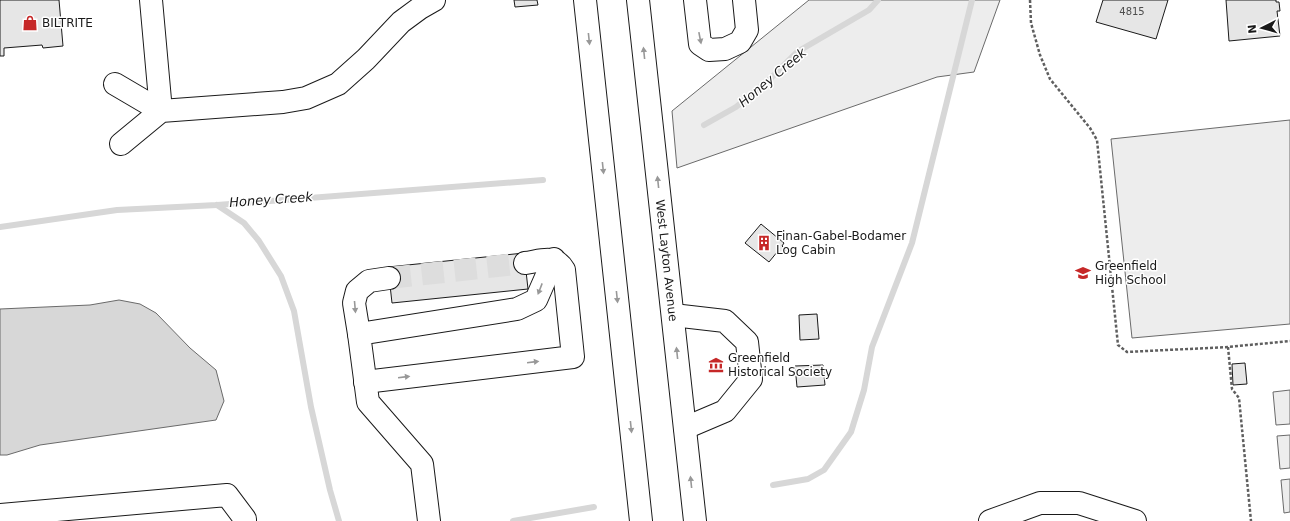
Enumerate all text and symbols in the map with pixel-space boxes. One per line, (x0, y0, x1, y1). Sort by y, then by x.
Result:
house number: 4815 (1119, 6, 1145, 17)
north arrow (1242, 8, 1282, 48)
shop icon: BILTRITE (21, 14, 39, 32)
place label: BILTRITE (42, 16, 93, 30)
text: N (1246, 24, 1259, 34)
one-way arrow (697, 32, 703, 45)
one-way arrow (586, 33, 592, 45)
water label: Honey Creek (735, 44, 810, 110)
one-way arrow (640, 47, 647, 59)
one-way arrow (600, 162, 606, 174)
one-way arrow (655, 176, 661, 188)
water label: Honey Creek (229, 189, 314, 210)
street label: West Layton Avenue (653, 199, 680, 322)
place label: Finan-Gabel-Bodamer Log Cabin (776, 229, 906, 257)
building icon: Finan-Gabel-Bodamer Log Cabin (755, 234, 773, 252)
place label: Greenfield High School (1095, 259, 1166, 287)
school or university icon: Greenfield High School (1074, 264, 1092, 282)
one-way arrow (537, 283, 543, 295)
one-way arrow (614, 291, 620, 303)
one-way arrow (352, 301, 359, 314)
one-way arrow (673, 347, 680, 359)
place label: Greenfield Historical Society (728, 351, 832, 379)
museum icon: Greenfield Historical Society (707, 356, 725, 374)
one-way arrow (527, 358, 539, 365)
one-way arrow (398, 374, 410, 380)
one-way arrow (628, 420, 634, 433)
one-way arrow (688, 476, 694, 488)

